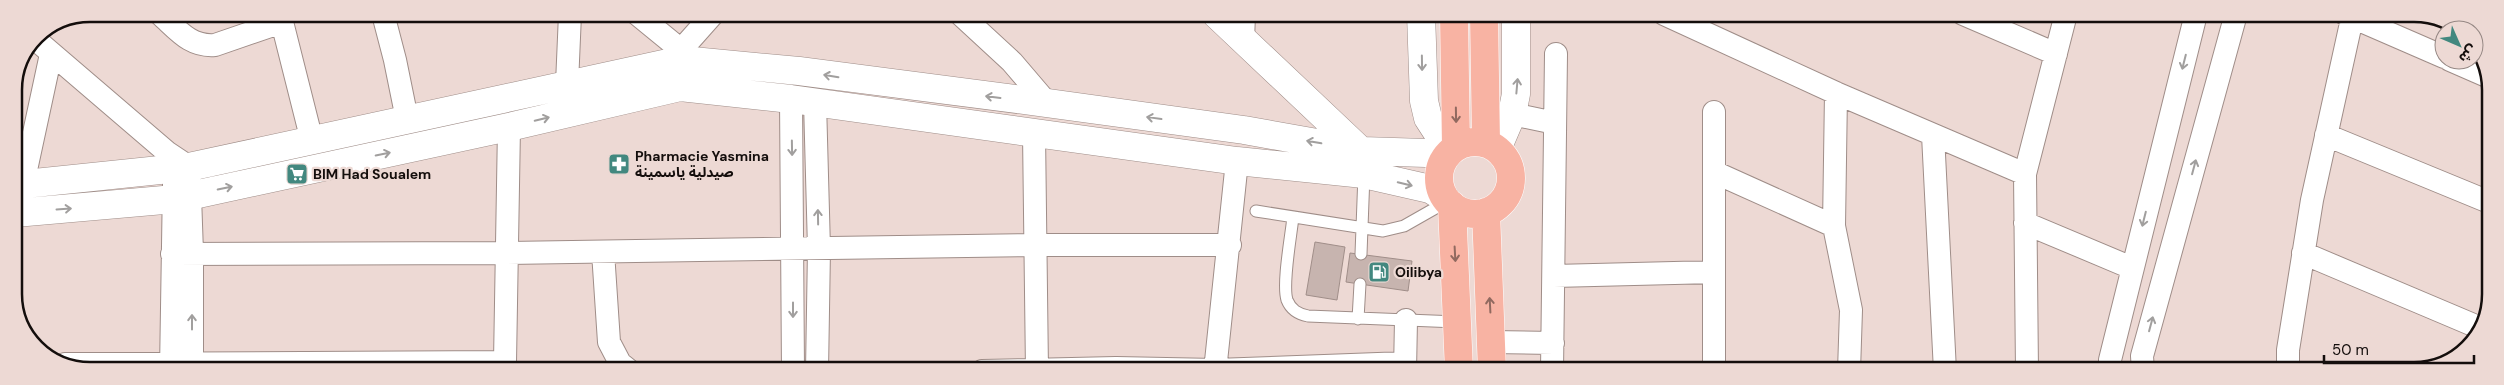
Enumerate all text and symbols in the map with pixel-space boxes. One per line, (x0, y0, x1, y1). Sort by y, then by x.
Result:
north arrow (2434, 20, 2484, 70)
text: ش (2455, 41, 2481, 67)
one-way arrow (2179, 53, 2188, 69)
one-way arrow (1417, 54, 1427, 71)
one-way arrow (824, 71, 840, 81)
one-way arrow (1512, 79, 1521, 95)
one-way arrow (985, 91, 1001, 101)
one-way arrow (1451, 107, 1460, 123)
one-way arrow (1146, 113, 1162, 123)
one-way arrow (534, 114, 550, 123)
one-way arrow (1307, 137, 1323, 147)
one-way arrow (787, 139, 797, 155)
place label: Pharmacie Yasmina صيدلية ياسمينة (635, 147, 769, 181)
one-way arrow (375, 149, 391, 158)
pharmacy icon: Pharmacie Yasmina صيدلية ياسمينة (607, 152, 631, 176)
one-way arrow (2189, 160, 2199, 176)
supermarket icon: BIM Had Soualem (285, 162, 309, 186)
place label: BIM Had Soualem (313, 165, 431, 183)
one-way arrow (1397, 180, 1413, 189)
one-way arrow (216, 183, 232, 192)
one-way arrow (55, 205, 71, 214)
one-way arrow (813, 209, 823, 226)
one-way arrow (2139, 211, 2148, 227)
one-way arrow (1450, 246, 1459, 262)
fuel station icon: Oilibya (1367, 260, 1391, 284)
place label: Oilibya (1395, 263, 1442, 281)
one-way arrow (1486, 297, 1495, 313)
one-way arrow (788, 302, 798, 318)
one-way arrow (187, 314, 197, 330)
one-way arrow (2146, 316, 2156, 332)
scale bar (2324, 332, 2474, 364)
text: 50 m (2332, 340, 2369, 360)

